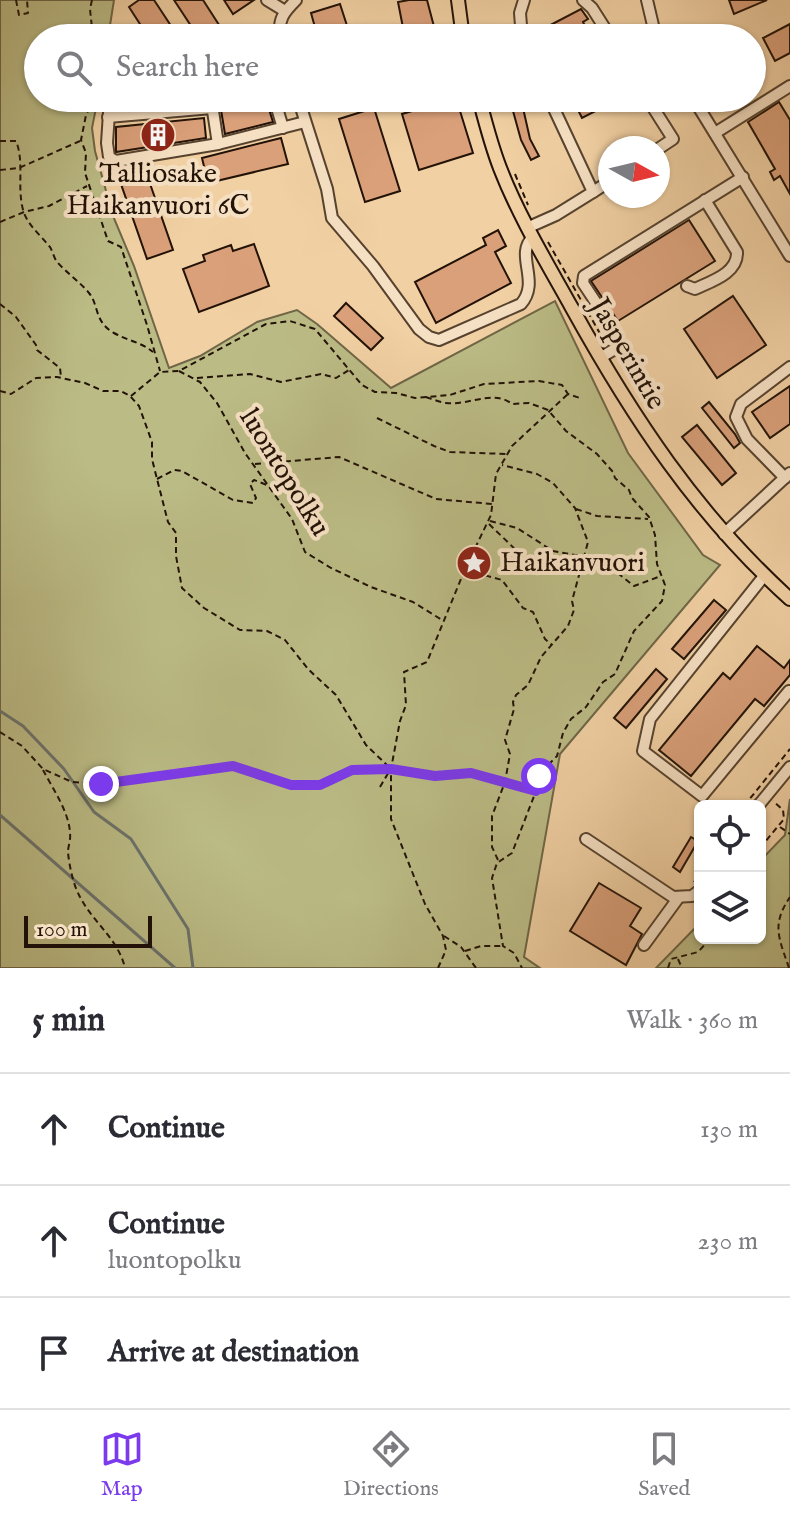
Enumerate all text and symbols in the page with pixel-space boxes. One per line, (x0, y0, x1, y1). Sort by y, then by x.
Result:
search box (24, 24, 766, 112)
icon: search (52, 46, 96, 90)
text: Search here (116, 49, 259, 87)
building icon: Talliosake Haikanvuori 6C (139, 116, 177, 154)
north arrow (598, 136, 670, 208)
place label: Talliosake Haikanvuori 6C (67, 157, 249, 224)
street label: Jasperintie (580, 289, 673, 416)
street label: luontopolku (231, 403, 337, 543)
place icon: Haikanvuori (455, 544, 493, 582)
place label: Haikanvuori (500, 546, 645, 581)
route start (521, 758, 557, 794)
route end (83, 766, 119, 802)
map controls (694, 800, 766, 944)
button: locate (694, 800, 766, 872)
button: layers (694, 872, 766, 944)
scale bar (24, 912, 152, 948)
text: 100 m (36, 916, 88, 944)
text: 5 min (32, 999, 105, 1042)
text: Walk · 360 m (626, 1004, 758, 1037)
icon: ahead (32, 1107, 76, 1151)
text: Continue (108, 1110, 225, 1148)
text: 130 m (700, 1113, 758, 1146)
text: Continue (108, 1206, 225, 1244)
icon: ahead (32, 1219, 76, 1263)
text: 230 m (698, 1225, 758, 1258)
text: luontopolku (108, 1244, 241, 1277)
icon: arrive (32, 1331, 76, 1375)
text: Arrive at destination (108, 1334, 359, 1372)
tab: Map (100, 1427, 144, 1503)
tab: Directions (343, 1427, 439, 1503)
tab: Saved (638, 1427, 690, 1503)

